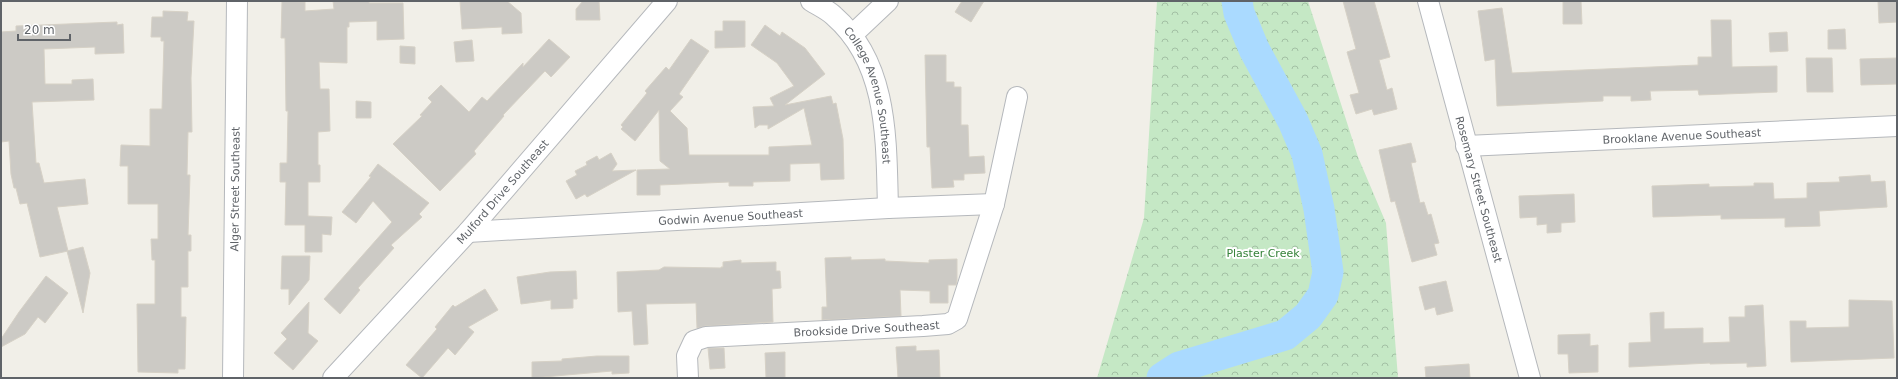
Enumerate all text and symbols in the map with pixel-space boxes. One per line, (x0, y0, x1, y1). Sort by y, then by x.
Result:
scale bar (18, 16, 70, 42)
text: 20 m (24, 23, 55, 37)
street label: College Avenue Southeast (841, 24, 893, 165)
street label: Rosemary Street Southeast (1452, 115, 1505, 265)
street label: Alger Street Southeast (228, 126, 243, 252)
street label: Brooklane Avenue Southeast (1602, 126, 1762, 147)
street label: Mulford Drive Southeast (454, 137, 552, 247)
street label: Godwin Avenue Southeast (658, 207, 804, 228)
park label: Plaster Creek (1226, 247, 1300, 260)
street label: Brookside Drive Southeast (793, 319, 941, 340)

